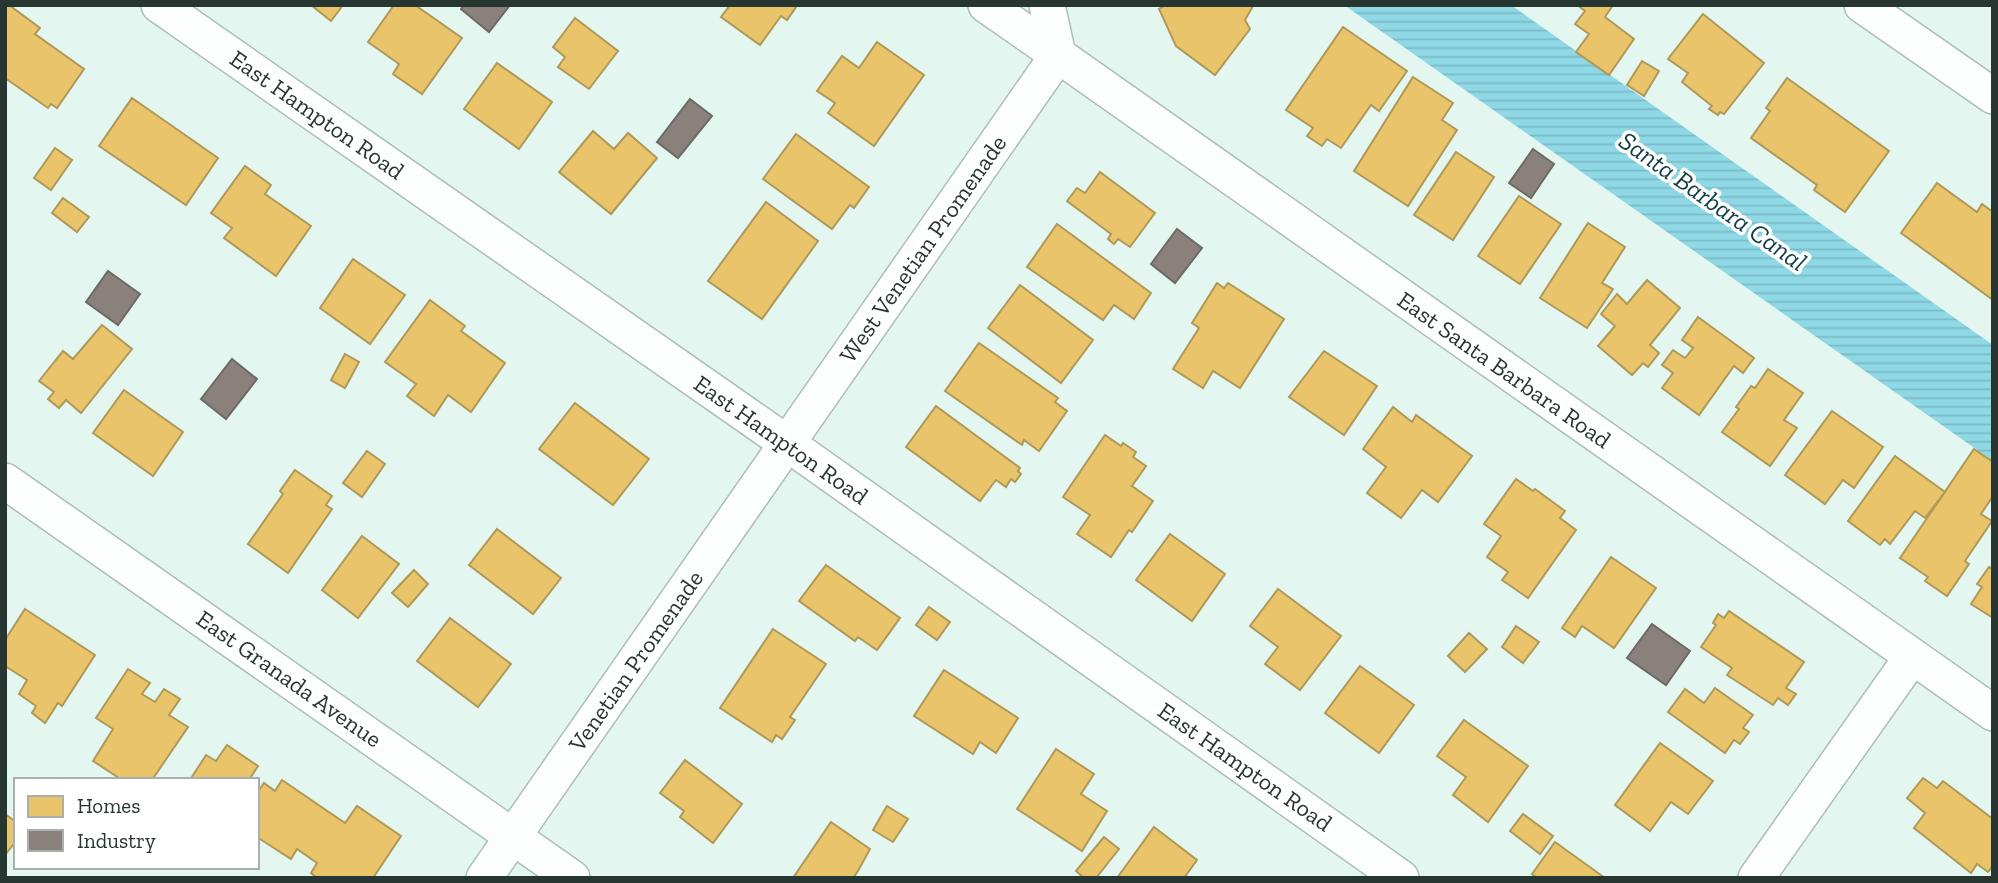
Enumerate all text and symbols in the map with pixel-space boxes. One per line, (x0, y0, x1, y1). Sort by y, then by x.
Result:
street label: East Hampton Road (225, 44, 410, 186)
water label: Santa Barbara Canal (1613, 124, 1813, 278)
street label: West Venetian Promenade (833, 129, 1012, 368)
street label: East Santa Barbara Road (1392, 285, 1617, 454)
street label: East Hampton Road (689, 369, 874, 511)
street label: Venetian Promenade (562, 564, 709, 758)
street label: East Granada Avenue (191, 604, 388, 753)
street label: East Hampton Road (1153, 696, 1338, 838)
legend (14, 778, 259, 869)
text: Homes (77, 793, 140, 818)
text: Industry (77, 828, 156, 853)

